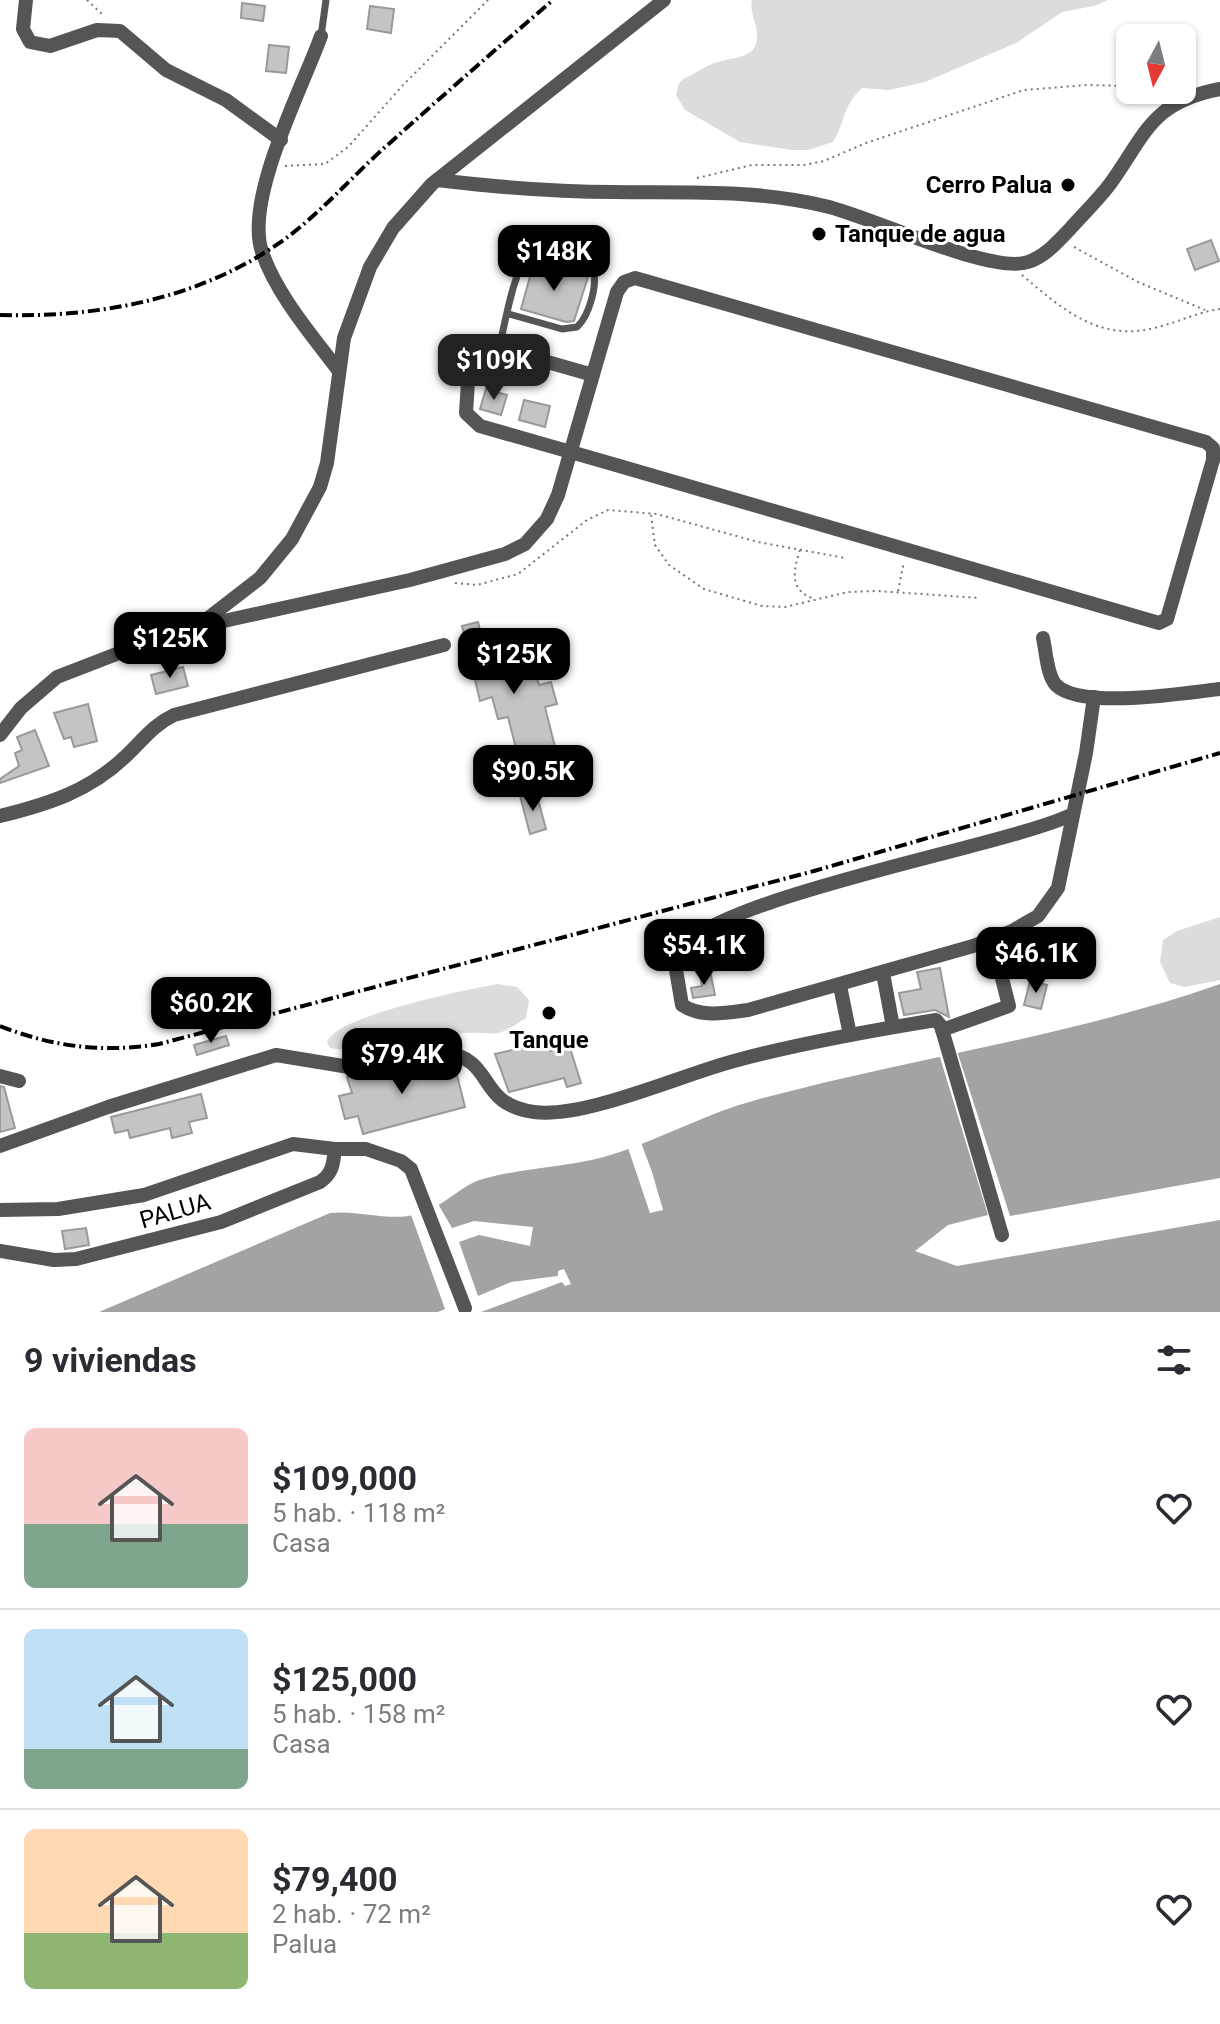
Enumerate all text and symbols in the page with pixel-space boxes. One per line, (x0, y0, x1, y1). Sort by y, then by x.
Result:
north arrow (1116, 24, 1196, 104)
map controls (1116, 24, 1196, 104)
place label: Cerro Palua (926, 171, 1052, 199)
marker: Cerro Palua (1059, 176, 1077, 194)
place label: Tanque de agua (835, 220, 1006, 248)
pin: $148K (498, 225, 610, 293)
marker: Tanque de agua (810, 225, 828, 243)
text: $148K (516, 236, 592, 266)
pin: $109K (438, 334, 550, 402)
text: $109K (456, 345, 532, 375)
pin: $125K (114, 612, 226, 680)
text: $125K (132, 623, 208, 653)
pin: $125K (458, 628, 570, 696)
text: $125K (476, 639, 552, 669)
pin: $90.5K (468, 745, 598, 813)
text: $90.5K (491, 756, 575, 786)
pin: $54.1K (639, 919, 769, 987)
pin: $46.1K (971, 927, 1101, 995)
text: $54.1K (662, 930, 746, 960)
text: $46.1K (994, 938, 1078, 968)
pin: $60.2K (146, 977, 276, 1045)
text: $60.2K (169, 988, 253, 1018)
marker: Tanque (540, 1004, 558, 1022)
place label: Tanque (509, 1026, 589, 1054)
pin: $79.4K (337, 1028, 467, 1096)
text: $79.4K (360, 1039, 444, 1069)
street label: PALUA (136, 1187, 214, 1234)
icon: filters (1152, 1338, 1196, 1382)
text: 9 viviendas (24, 1340, 197, 1380)
text: $109,000 (272, 1458, 417, 1498)
icon: home (88, 1460, 184, 1556)
icon: heart (1152, 1486, 1196, 1530)
text: 5 hab. · 118 m² (272, 1498, 445, 1528)
text: Casa (272, 1528, 331, 1558)
text: $125,000 (272, 1659, 417, 1699)
icon: home (88, 1661, 184, 1757)
icon: heart (1152, 1687, 1196, 1731)
text: 5 hab. · 158 m² (272, 1699, 445, 1729)
text: Casa (272, 1729, 331, 1759)
text: $79,400 (272, 1859, 397, 1899)
icon: home (88, 1861, 184, 1957)
icon: heart (1152, 1887, 1196, 1931)
text: 2 hab. · 72 m² (272, 1899, 431, 1929)
text: Palua (272, 1929, 337, 1959)

